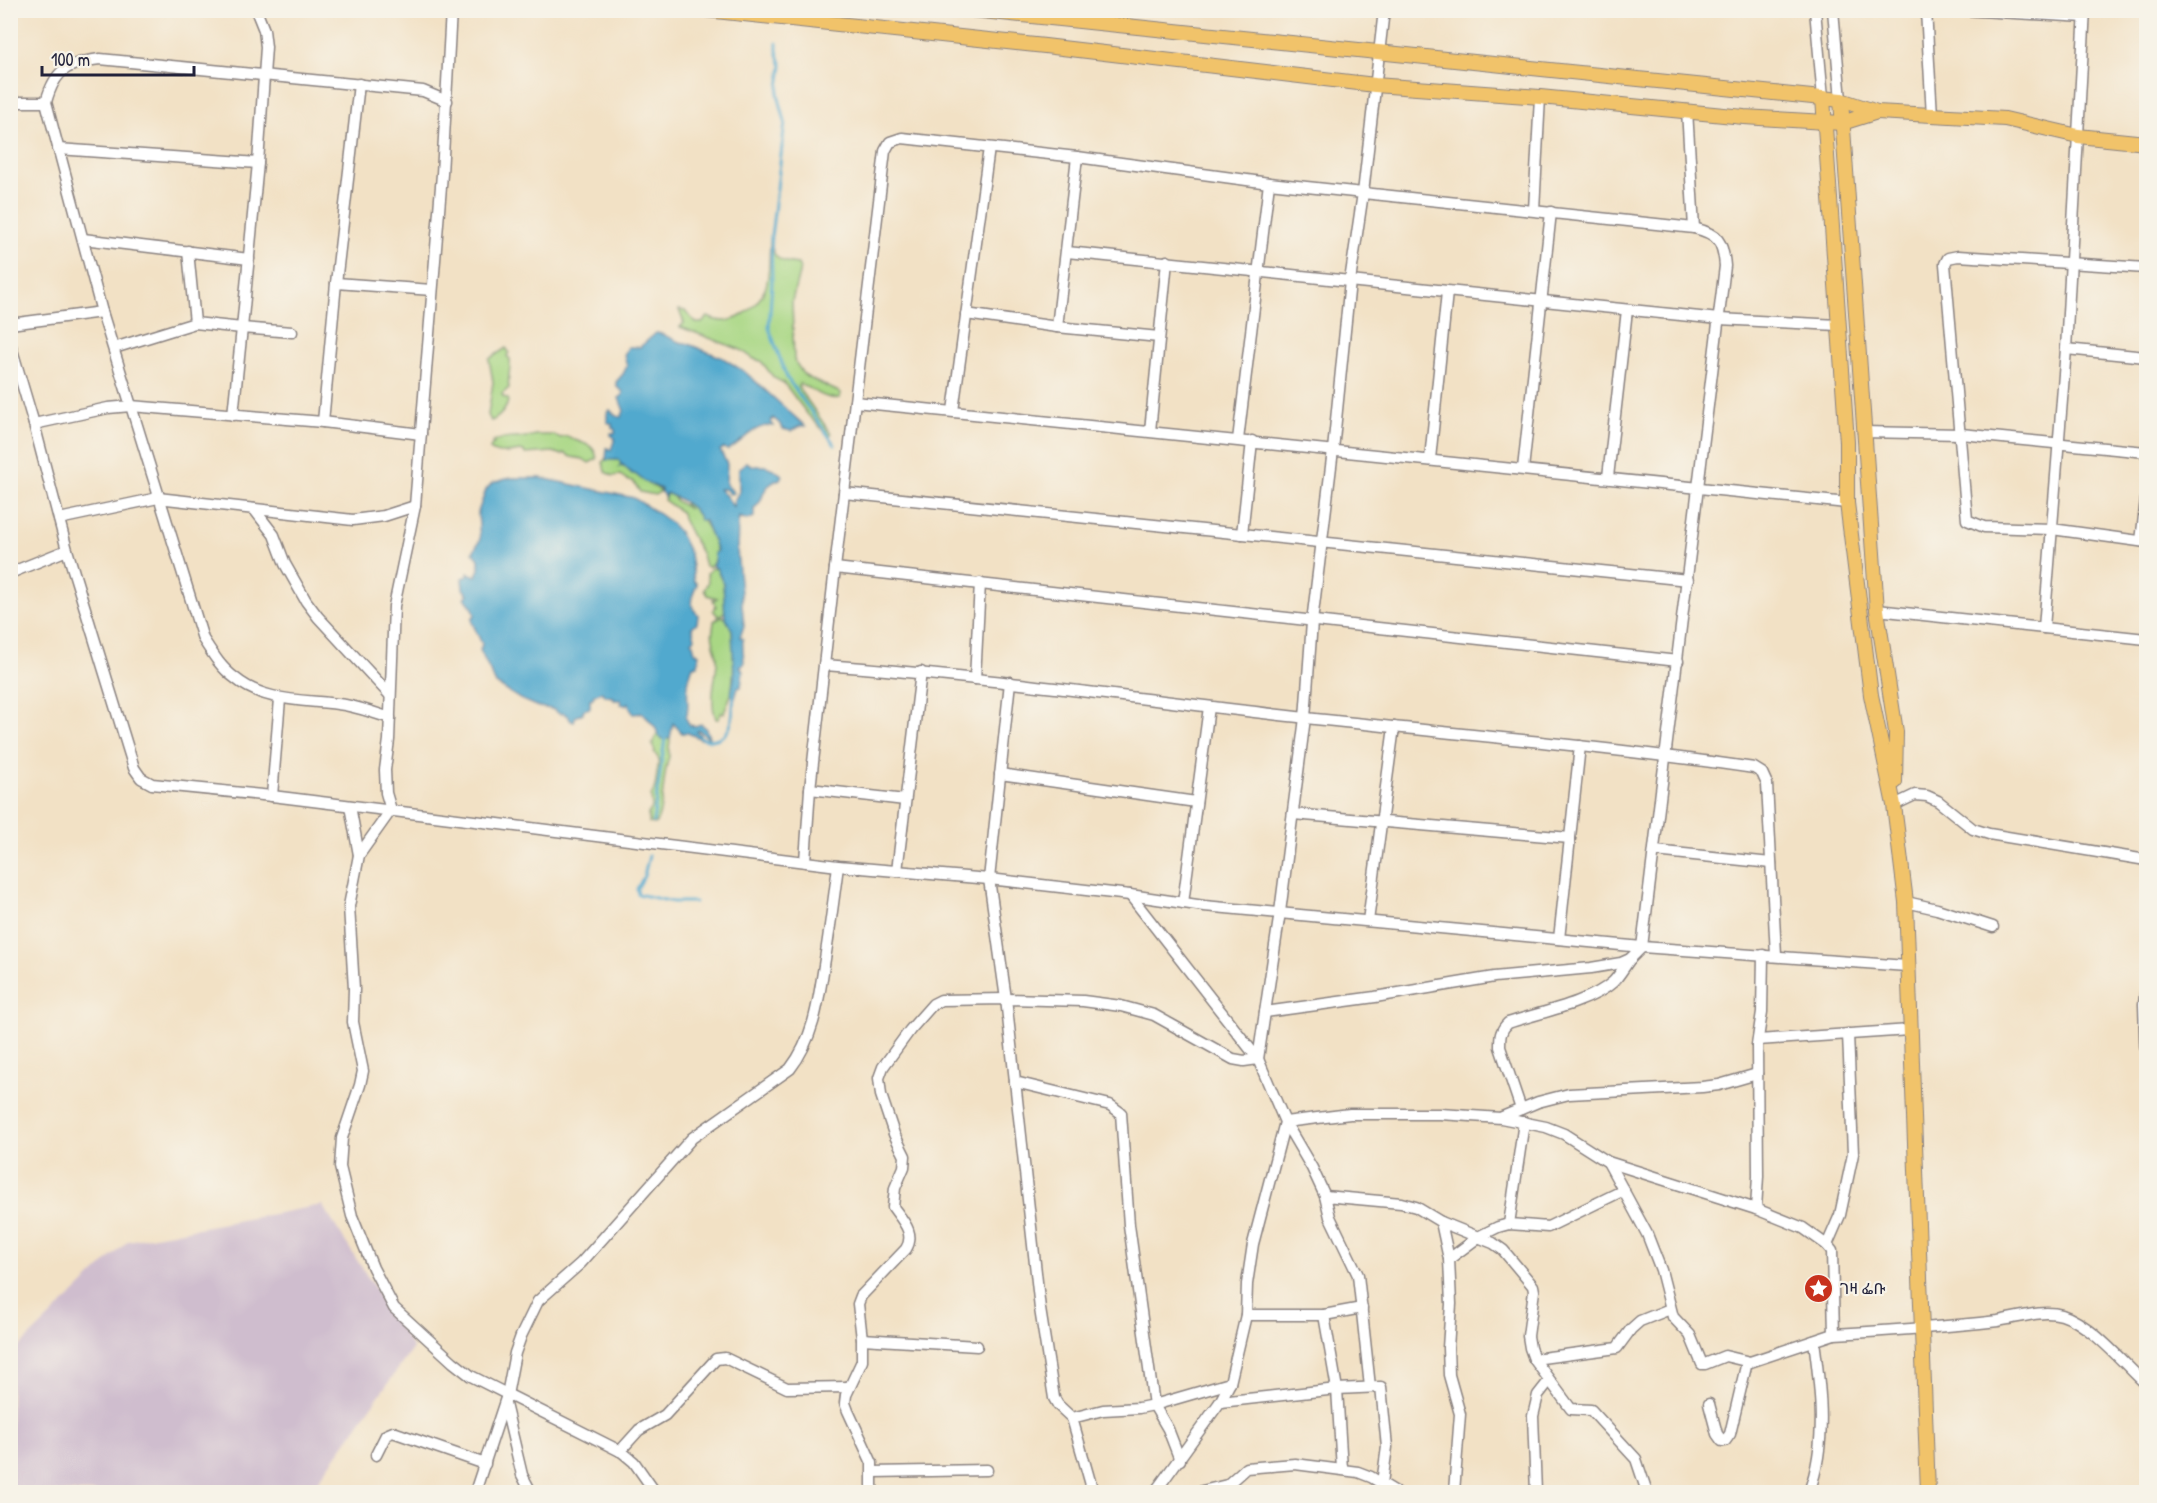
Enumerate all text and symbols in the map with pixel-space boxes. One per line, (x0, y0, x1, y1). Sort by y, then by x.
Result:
scale bar (42, 39, 194, 77)
text: 100 m (51, 47, 90, 72)
place icon: ገዛ ፌቡ (1803, 1272, 1835, 1304)
place label: ገዛ ፌቡ (1840, 1277, 1885, 1299)

